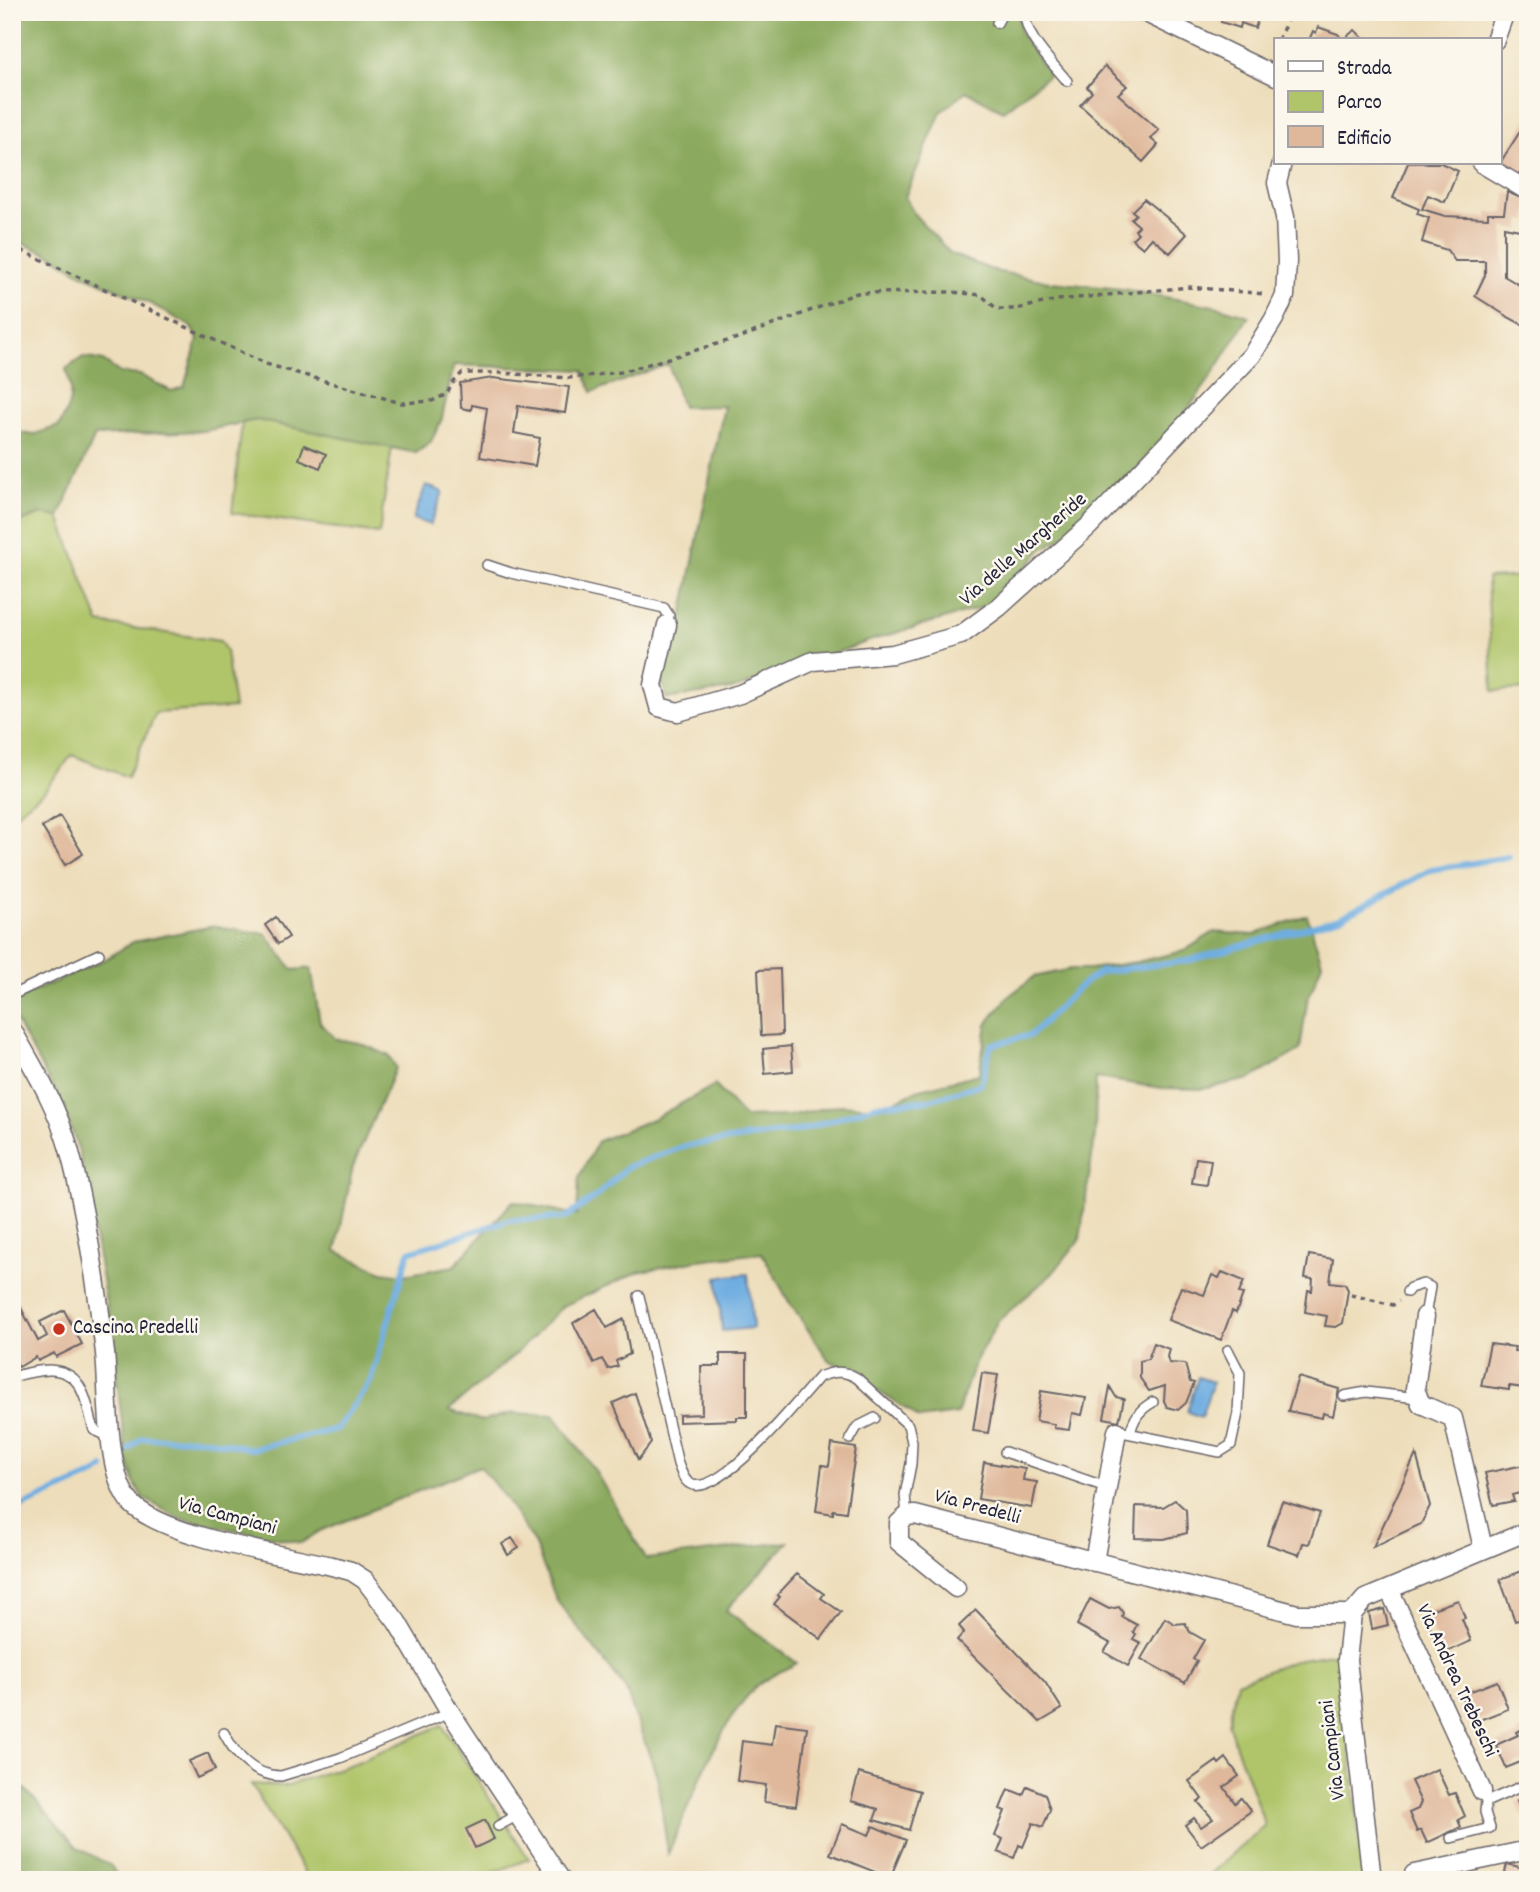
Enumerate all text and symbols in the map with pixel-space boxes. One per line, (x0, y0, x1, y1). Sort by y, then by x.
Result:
legend (1274, 38, 1502, 164)
text: Strada (1337, 55, 1392, 85)
text: Parco (1337, 89, 1382, 119)
text: Edificio (1337, 125, 1392, 155)
street label: Via delle Margheride (954, 486, 1094, 614)
place label: Cascina Predelli (73, 1314, 198, 1344)
marker: Cascina Predelli (51, 1321, 67, 1337)
street label: Via Predelli (931, 1482, 1024, 1534)
street label: Via Campiani (175, 1490, 279, 1544)
street label: Via Andrea Trebeschi (1407, 1600, 1505, 1763)
street label: Via Campiani (1313, 1698, 1355, 1802)

